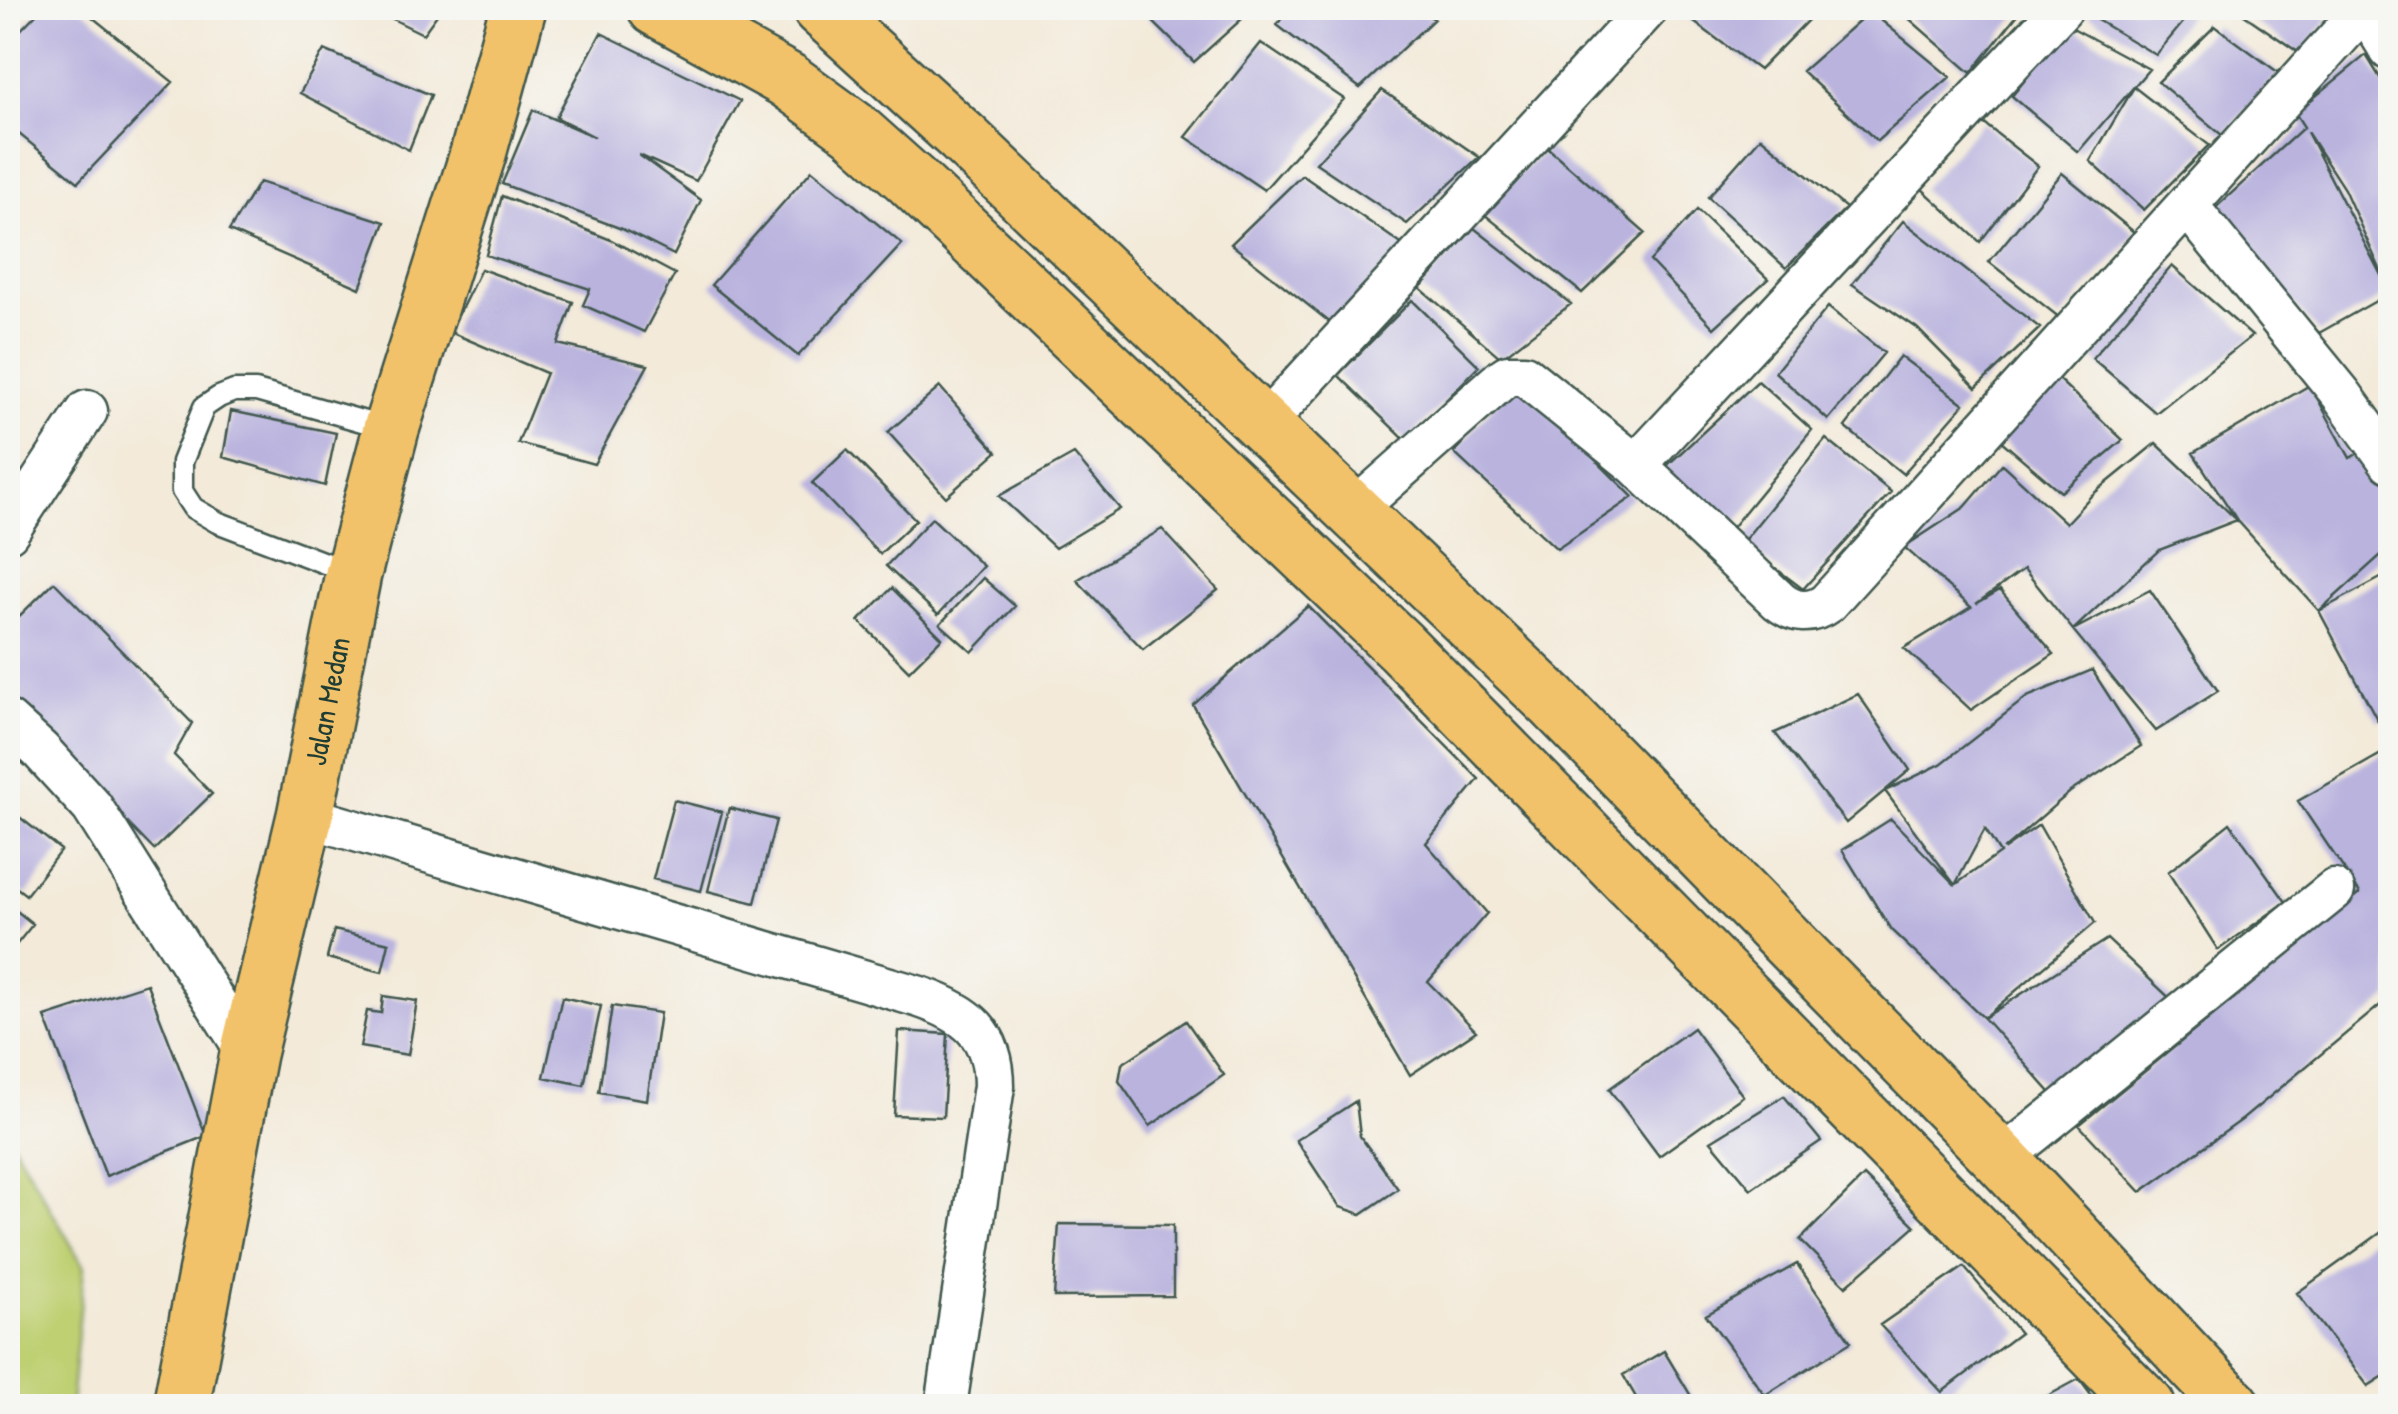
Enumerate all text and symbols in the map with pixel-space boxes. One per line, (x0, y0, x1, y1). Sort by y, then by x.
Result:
street label: Jalan Medan (295, 633, 359, 769)

